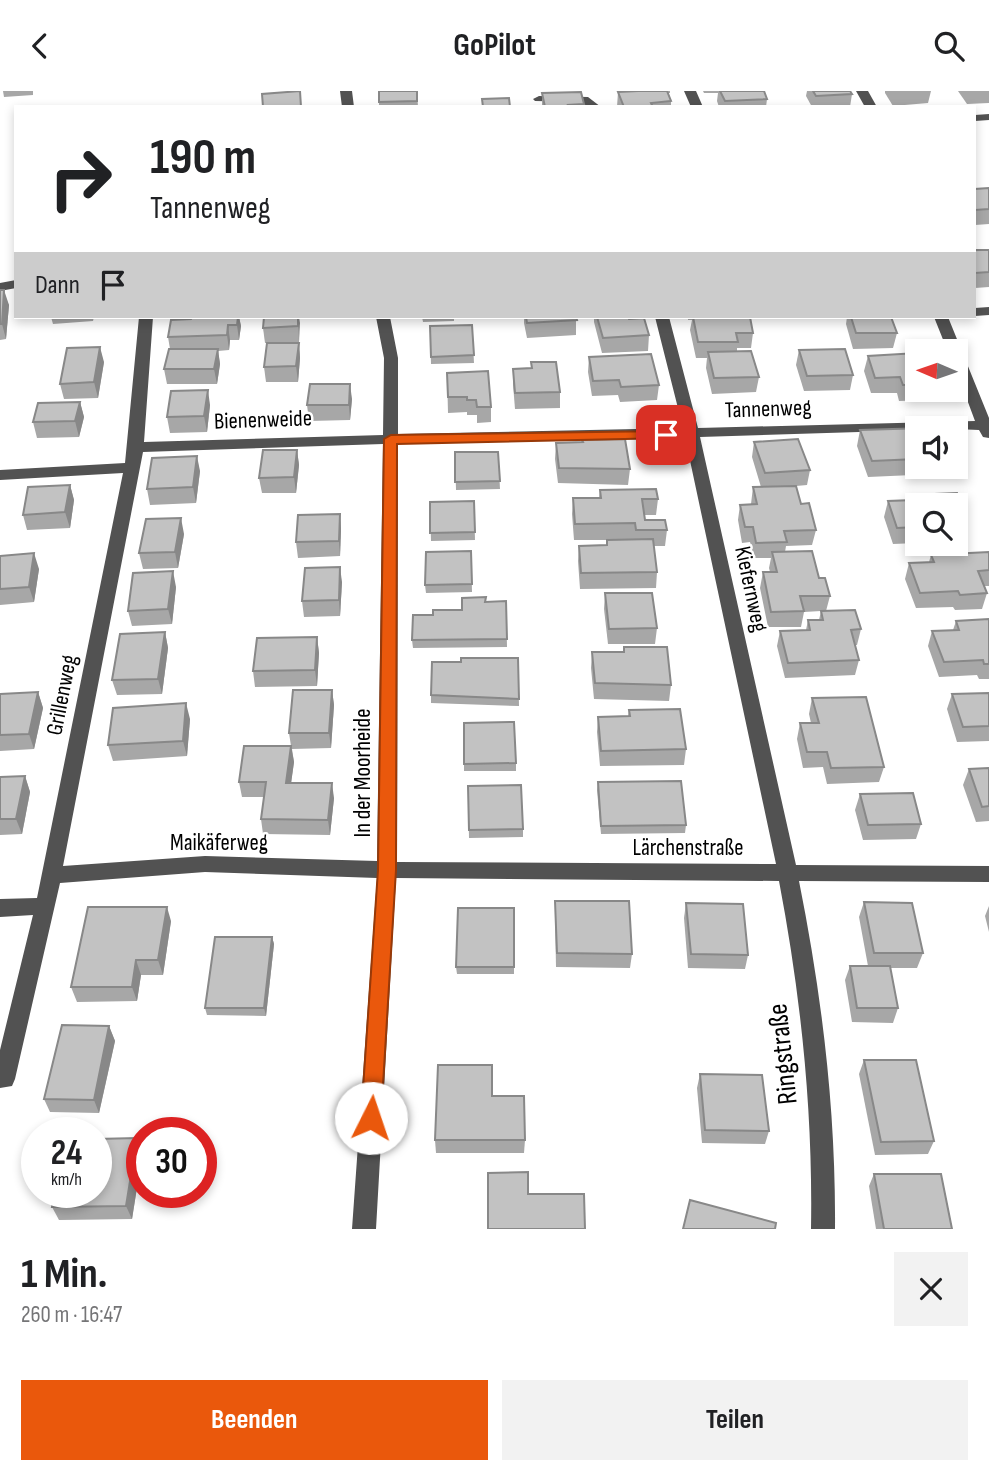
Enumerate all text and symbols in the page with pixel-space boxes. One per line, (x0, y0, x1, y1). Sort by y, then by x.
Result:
text: GoPilot (453, 26, 536, 65)
icon: back (21, 27, 59, 65)
icon: search (930, 27, 968, 65)
text: 190 m (150, 129, 256, 188)
icon: right (35, 133, 126, 224)
text: Tannenweg (150, 189, 271, 228)
icon: arrive (94, 266, 132, 304)
text: Dann (35, 270, 80, 301)
north arrow (905, 339, 968, 403)
map controls (905, 339, 968, 556)
street label: Tannenweg (724, 393, 812, 425)
street label: Bienenweide (214, 404, 312, 436)
pin (636, 405, 696, 465)
icon: arrive (647, 416, 685, 454)
button: sound (905, 416, 968, 479)
button: search (905, 493, 968, 556)
street label: Kiefernweg (728, 544, 774, 634)
street label: Grillenweg (41, 652, 83, 738)
street label: In der Moorheide (349, 709, 377, 837)
street label: Maikäferweg (170, 829, 268, 857)
street label: Lärchenstraße (633, 834, 744, 862)
street label: Ringstraße (761, 1002, 805, 1106)
position arrow (334, 1081, 408, 1155)
speed limit sign: 30 (126, 1117, 217, 1208)
text: 24 (51, 1132, 82, 1175)
text: km/h (51, 1169, 82, 1190)
text: 1 Min. (21, 1249, 107, 1300)
button: close (894, 1252, 968, 1326)
text: 260 m · 16:47 (21, 1301, 122, 1329)
button: Beenden (21, 1380, 488, 1460)
button: Teilen (502, 1380, 968, 1460)

